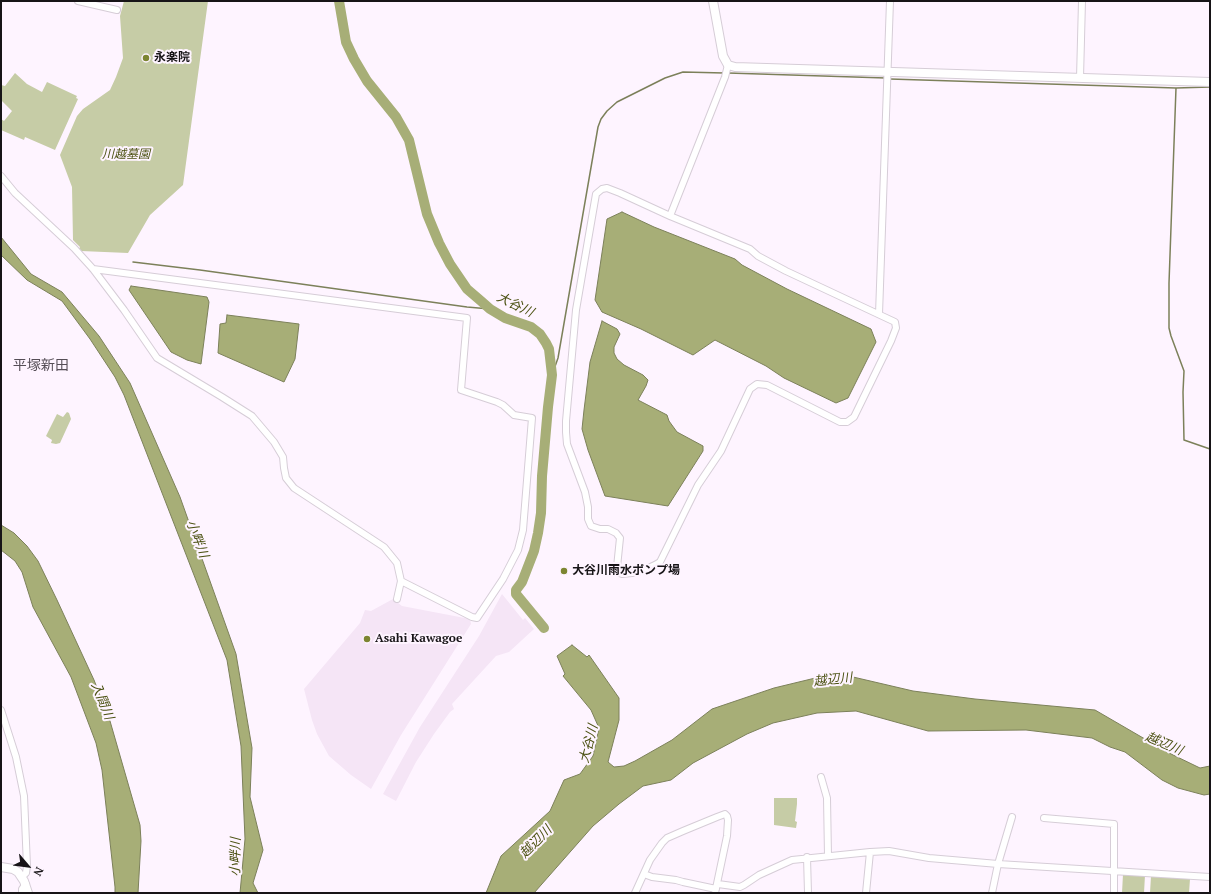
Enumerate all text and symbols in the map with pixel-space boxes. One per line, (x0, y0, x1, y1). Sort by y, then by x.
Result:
place label: 永楽院 (154, 51, 190, 65)
marker: 永楽院 (141, 53, 151, 63)
park label: 川越墓園 (102, 148, 150, 162)
water label: 大谷川 (494, 289, 536, 321)
district label: 平塚新田 (13, 358, 69, 374)
water label: 小畔川 (183, 518, 211, 560)
place label: 大谷川雨水ポンプ場 (572, 564, 680, 578)
marker: 大谷川雨水ポンプ場 (559, 566, 569, 576)
place label: Asahi Kawagoe (375, 632, 462, 646)
marker: Asahi Kawagoe (362, 634, 372, 644)
water label: 越辺川 (813, 670, 853, 690)
water label: 入間川 (87, 680, 117, 722)
water label: 大谷川 (577, 723, 601, 765)
water label: 越辺川 (1143, 729, 1185, 759)
water label: 越辺川 (517, 823, 555, 861)
water label: 小畔川 (228, 837, 244, 877)
north arrow (8, 846, 48, 886)
text: N (30, 865, 47, 879)

